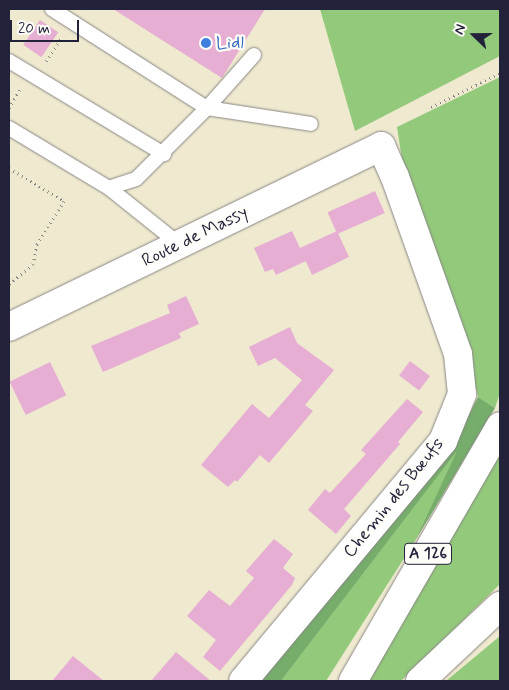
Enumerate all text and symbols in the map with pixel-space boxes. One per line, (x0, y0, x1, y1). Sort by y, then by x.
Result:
scale bar (12, 10, 81, 42)
north arrow (449, 10, 499, 60)
text: 20 m (18, 19, 50, 39)
text: N (450, 22, 470, 37)
place label: Lidl (216, 32, 244, 54)
marker: Lidl (200, 37, 212, 49)
street label: Route de Massy (139, 202, 251, 272)
street label: Chemin des Bœufs (339, 434, 449, 562)
road number: A 126 (403, 540, 453, 568)

